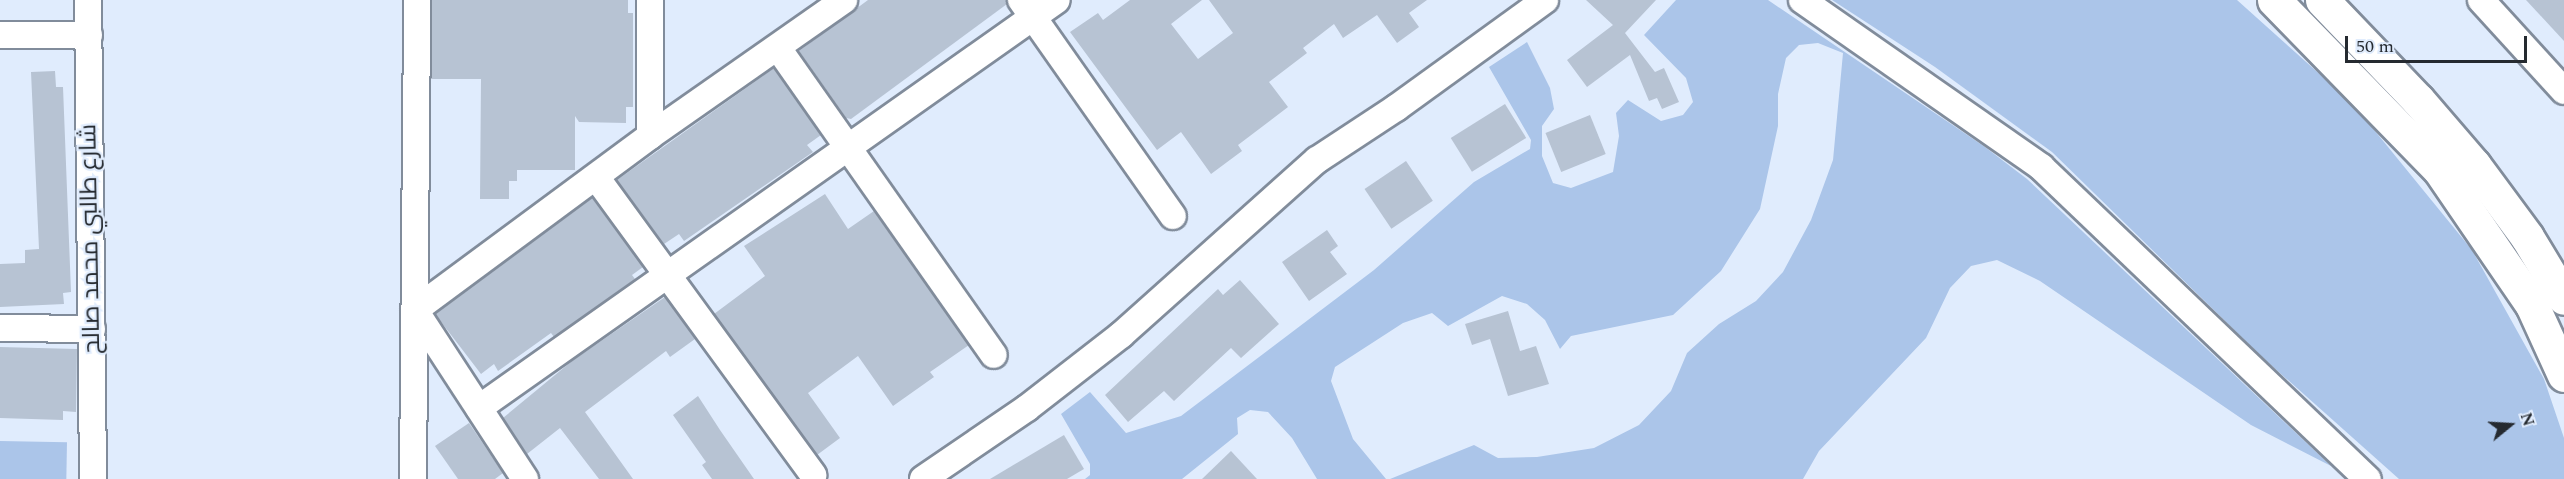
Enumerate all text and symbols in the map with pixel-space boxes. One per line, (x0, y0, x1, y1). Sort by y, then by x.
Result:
scale bar (2348, 24, 2530, 62)
text: 50 m (2356, 33, 2394, 60)
street label: شارع طالبي محمد صالح (75, 124, 107, 354)
north arrow (2480, 395, 2540, 455)
text: N (2514, 410, 2541, 429)

